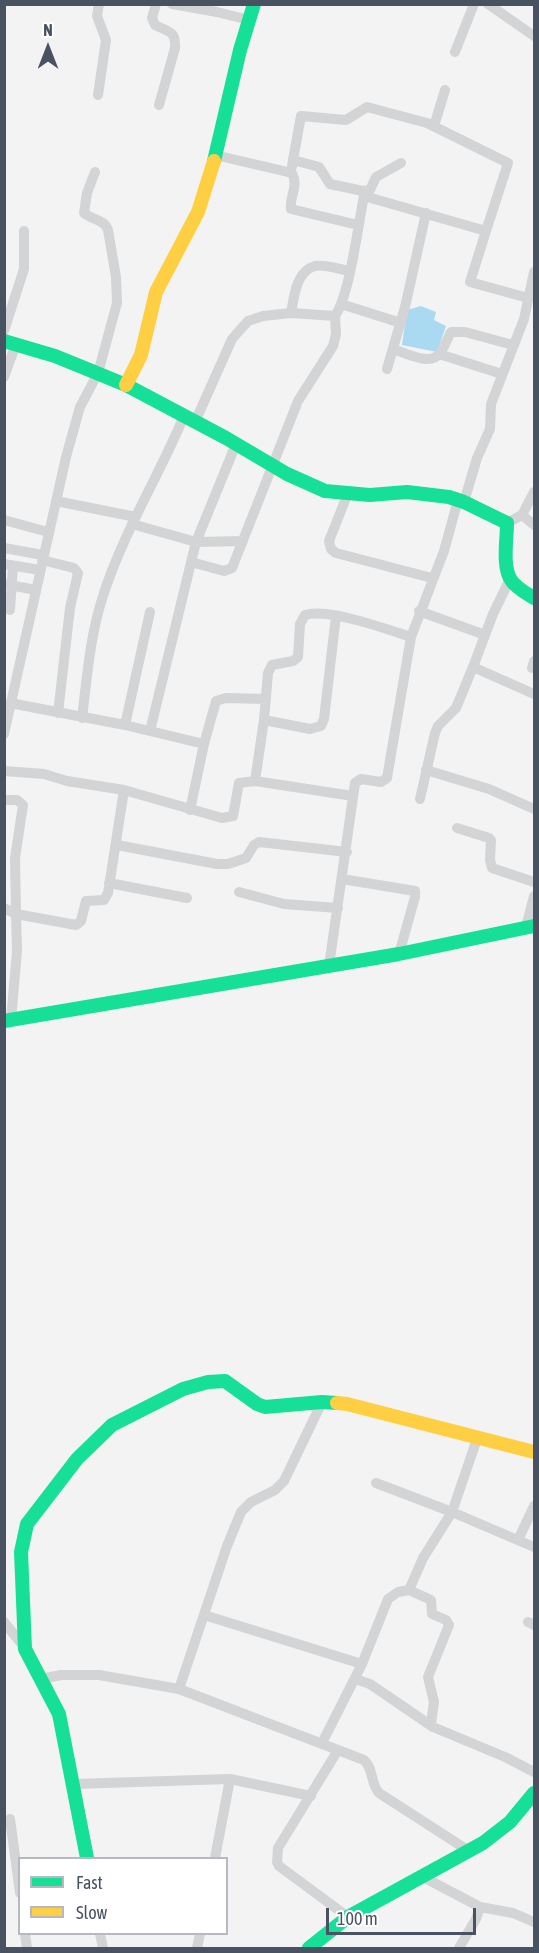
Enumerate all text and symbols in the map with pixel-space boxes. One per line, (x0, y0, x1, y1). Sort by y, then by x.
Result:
north arrow (18, 18, 78, 78)
text: N (43, 21, 53, 39)
legend (18, 1857, 228, 1935)
text: Fast (76, 1872, 103, 1893)
scale bar (329, 1896, 479, 1934)
text: Slow (76, 1902, 107, 1923)
text: 100 m (337, 1908, 378, 1929)

